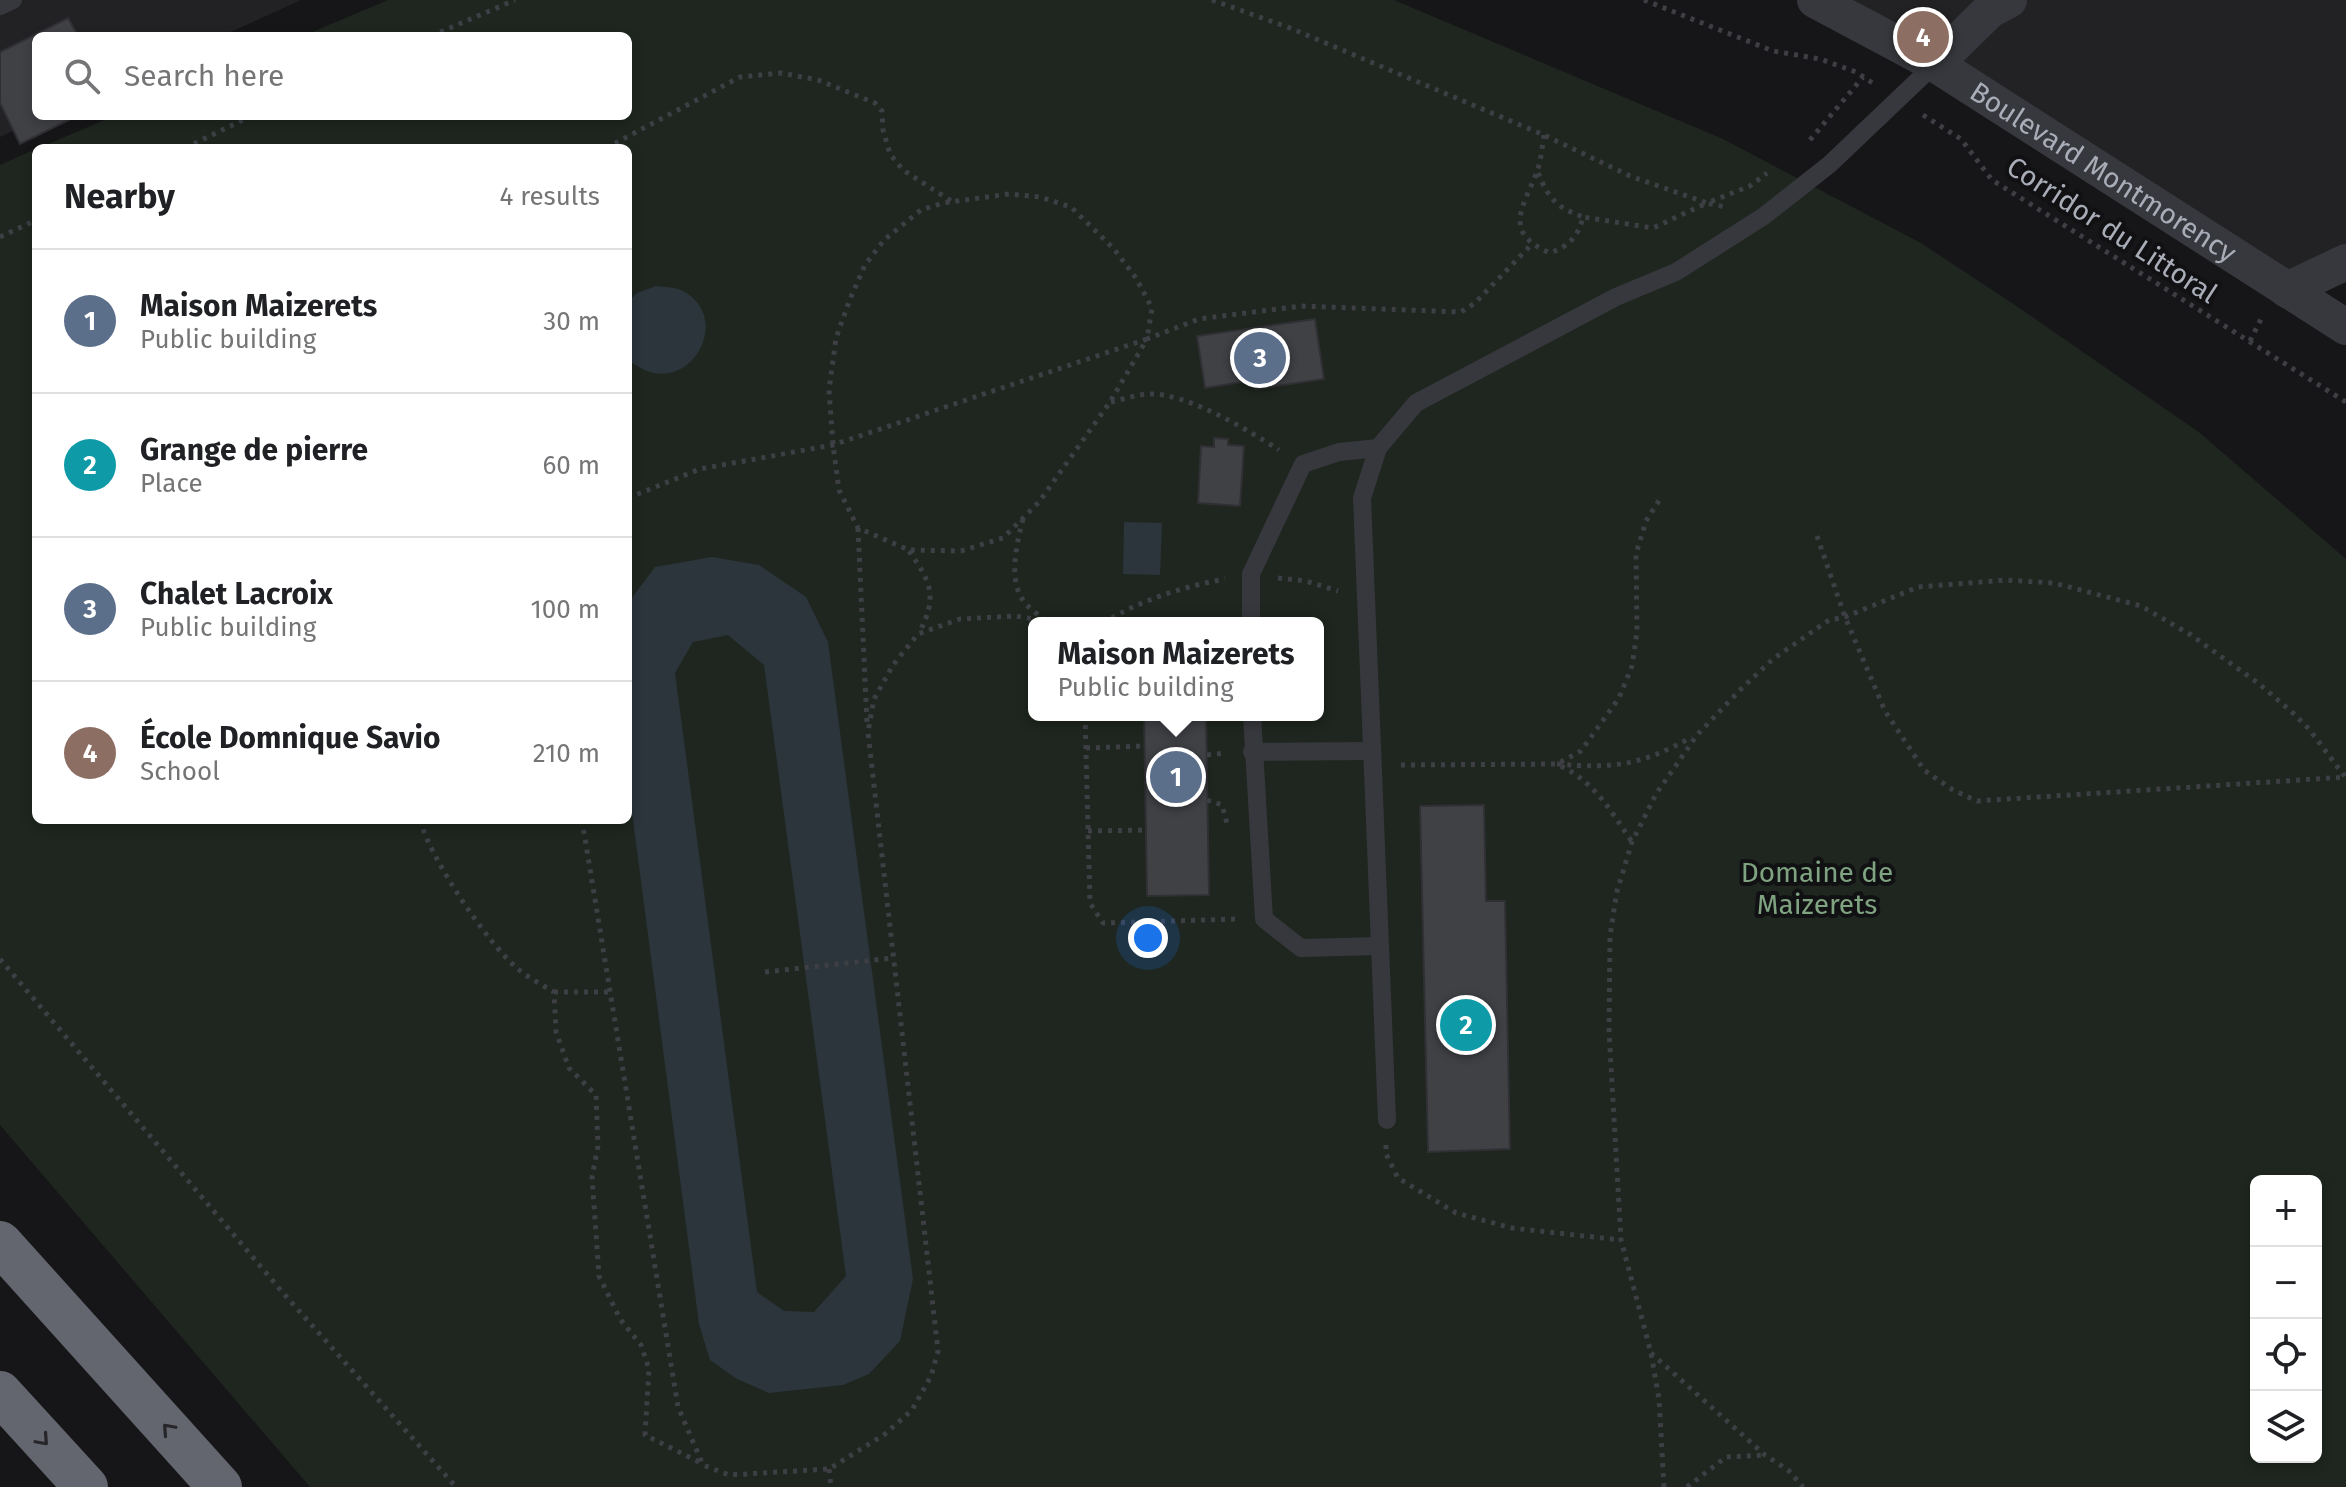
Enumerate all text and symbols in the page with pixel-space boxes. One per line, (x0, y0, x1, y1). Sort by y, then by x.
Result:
pin: 4 (1897, 7, 1949, 67)
search box (32, 32, 632, 120)
icon: search (60, 54, 104, 98)
text: Search here (124, 58, 284, 94)
street label: Boulevard Montmorency (1964, 74, 2243, 269)
street label: Corridor du Littoral (2001, 150, 2223, 310)
text: Nearby (64, 176, 175, 217)
text: 4 results (499, 181, 600, 212)
text: Maison Maizerets (140, 288, 377, 324)
text: 1 (84, 306, 96, 337)
text: 30 m (543, 306, 600, 337)
text: Public building (140, 324, 316, 355)
pin: 3 (1234, 328, 1286, 388)
text: Grange de pierre (140, 432, 368, 468)
text: 2 (83, 450, 97, 481)
text: 60 m (542, 450, 600, 481)
text: Place (140, 468, 203, 499)
text: Chalet Lacroix (140, 576, 333, 612)
text: 3 (83, 594, 97, 625)
text: 100 m (531, 594, 600, 625)
text: Public building (140, 612, 316, 643)
popup (1028, 617, 1324, 721)
text: Maison Maizerets (1057, 636, 1295, 672)
text: Public building (1057, 672, 1234, 703)
text: École Domnique Savio (140, 720, 440, 756)
text: 4 (83, 738, 97, 769)
text: 210 m (533, 738, 600, 769)
pin: 1 (1150, 747, 1202, 807)
text: School (140, 756, 220, 787)
park label: Domaine de Maizerets (1741, 856, 1893, 921)
your location (1128, 918, 1168, 958)
pin: 2 (1440, 995, 1492, 1055)
map controls (2250, 1175, 2322, 1463)
button: + (2250, 1175, 2322, 1247)
button: − (2250, 1247, 2322, 1319)
button: locate (2250, 1319, 2322, 1391)
button: layers (2250, 1391, 2322, 1463)
one-way arrow (163, 1424, 177, 1438)
one-way arrow (33, 1430, 47, 1445)

